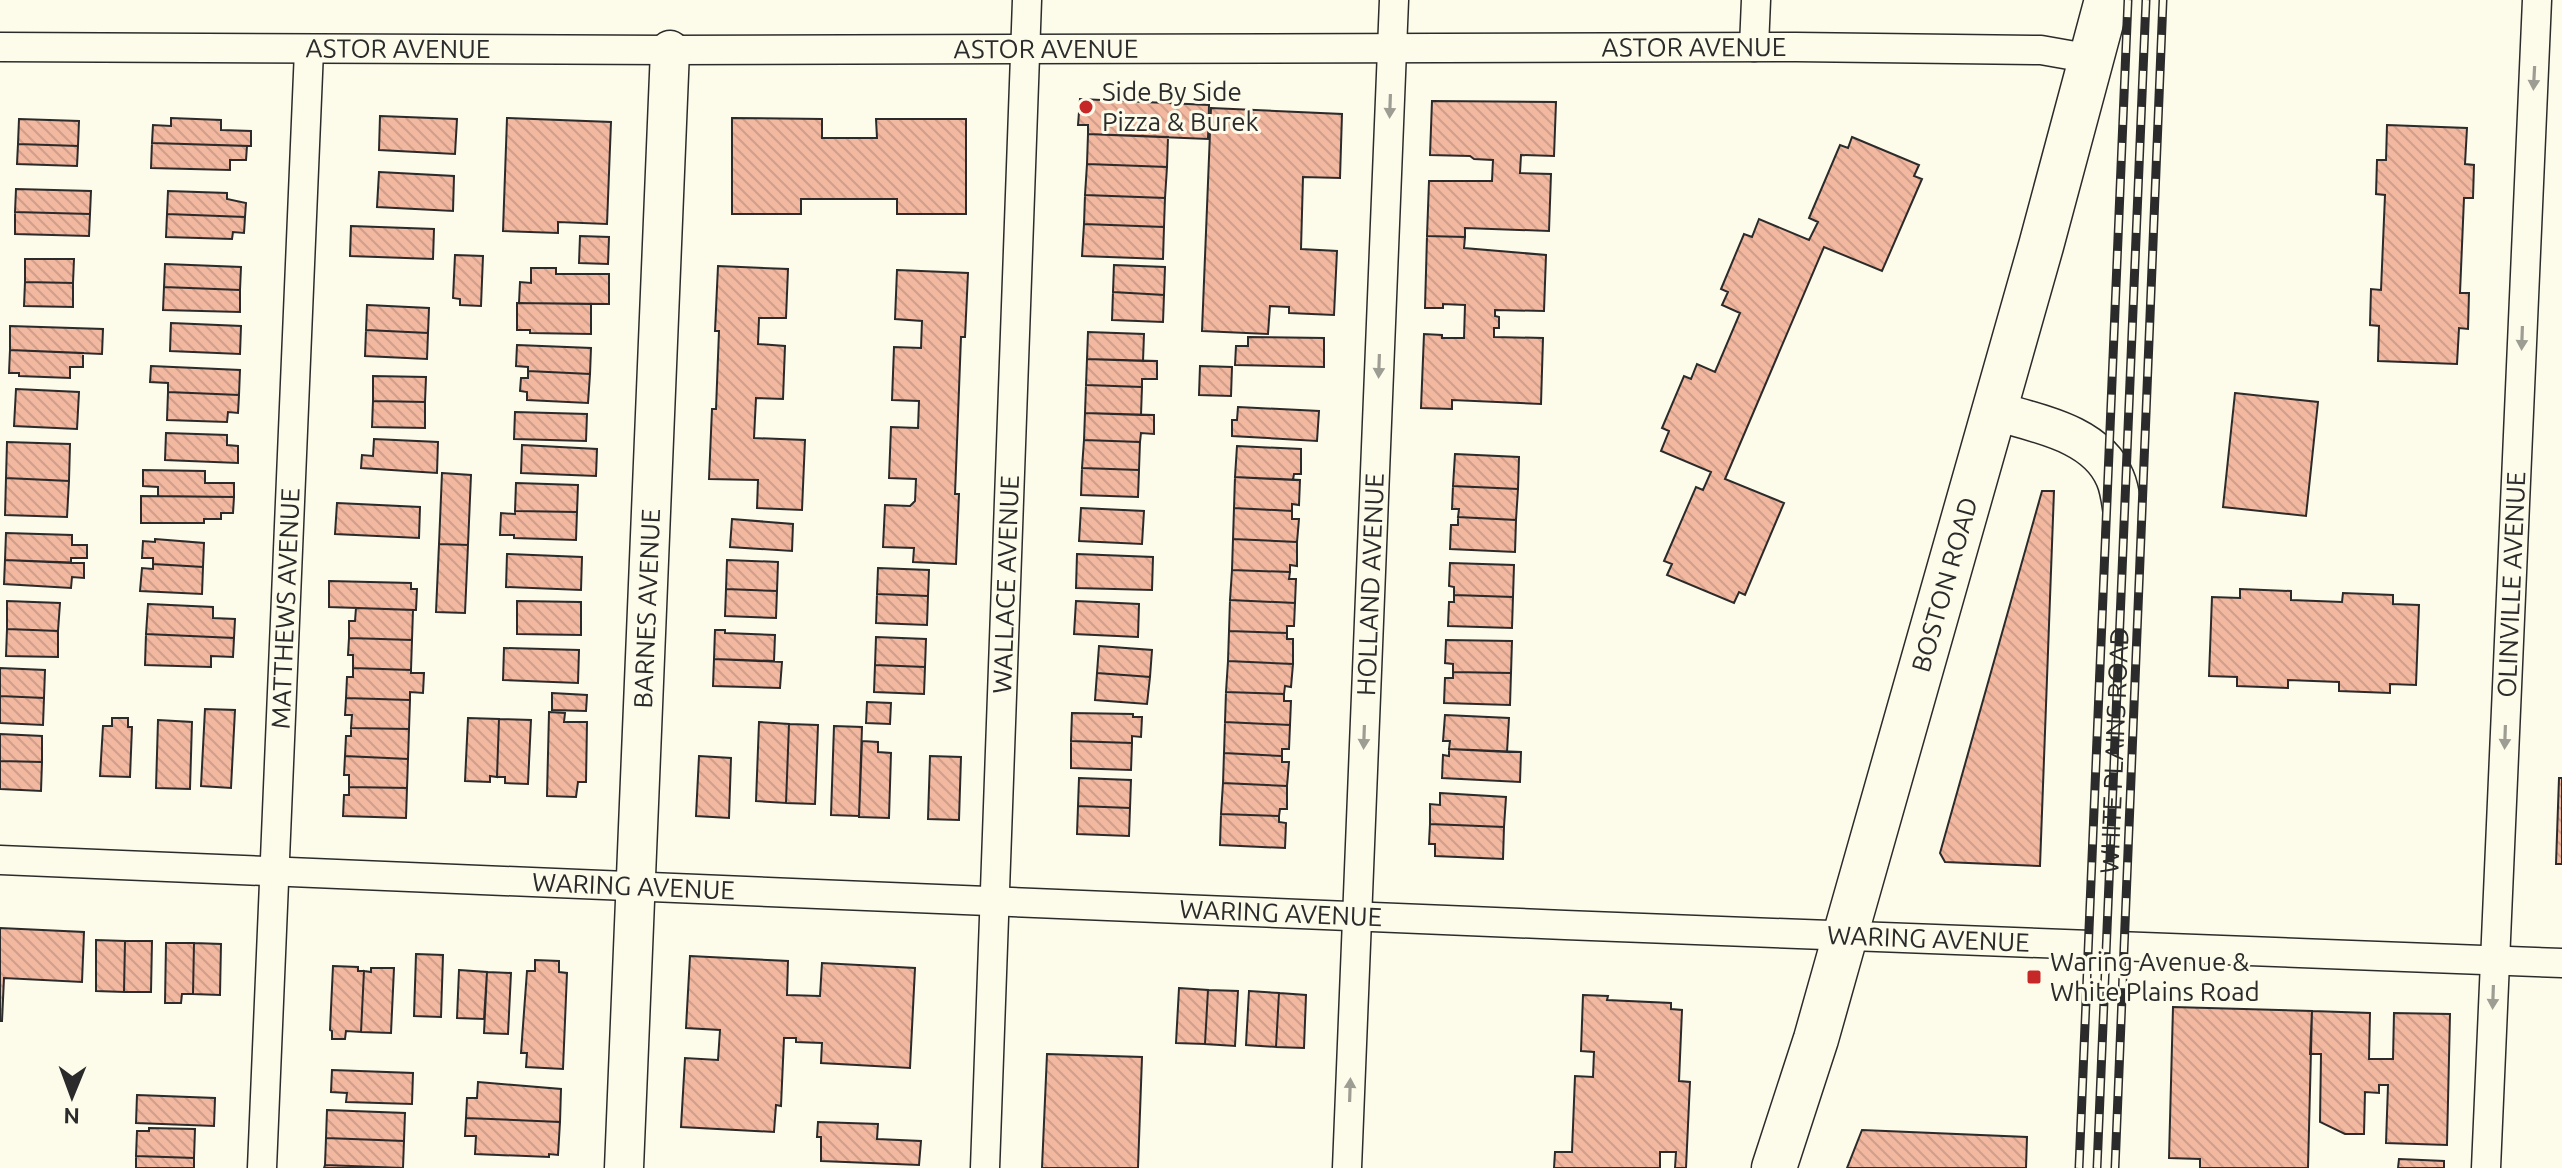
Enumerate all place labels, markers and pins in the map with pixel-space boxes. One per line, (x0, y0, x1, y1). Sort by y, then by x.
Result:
place label: Side By Side Pizza & Burek (1102, 77, 1259, 136)
marker: Side By Side Pizza & Burek (1077, 98, 1095, 116)
place label: Waring Avenue & White Plains Road (2050, 947, 2260, 1006)
marker: Waring Avenue & White Plains Road (2025, 968, 2043, 986)

